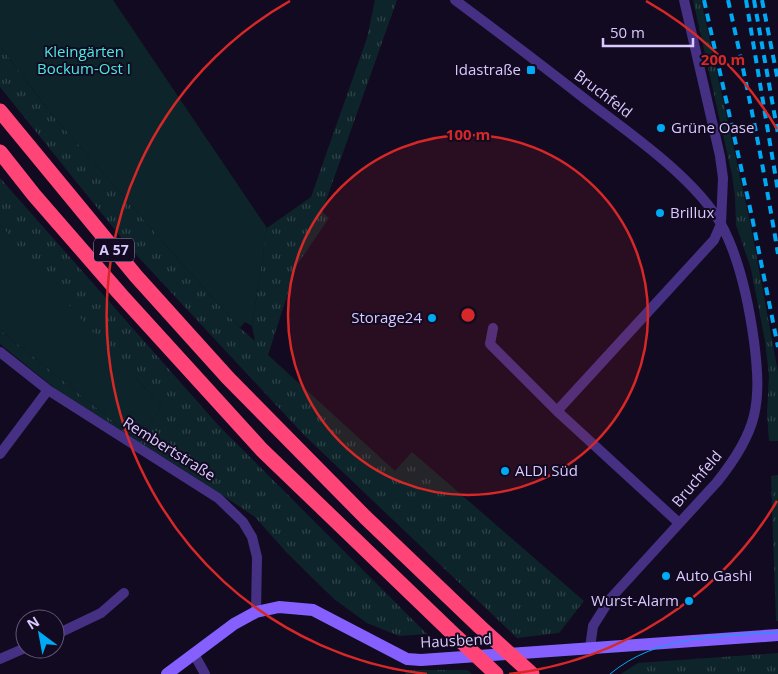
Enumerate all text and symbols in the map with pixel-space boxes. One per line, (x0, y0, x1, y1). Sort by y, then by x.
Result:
scale bar (603, 15, 693, 47)
text: 50 m (610, 22, 645, 42)
park label: Kleingärten Bockum-Ost I (37, 41, 131, 78)
text: 200 m (701, 49, 745, 69)
place label: Idastraße (455, 59, 521, 79)
marker: Idastraße (525, 64, 537, 76)
street label: Bruchfeld (570, 65, 637, 122)
place label: Grüne Oase (671, 117, 754, 137)
marker: Grüne Oase (655, 122, 667, 134)
text: 100 m (446, 124, 490, 144)
place label: Brillux (670, 202, 714, 222)
marker: Brillux (654, 207, 666, 219)
road number: A 57 (94, 238, 134, 262)
centre of rings (459, 306, 477, 324)
place label: Storage24 (351, 307, 422, 327)
marker: Storage24 (426, 312, 438, 324)
street label: Rembertstraße (120, 412, 220, 485)
street label: Bruchfeld (667, 446, 726, 511)
place label: ALDI Süd (515, 460, 578, 480)
marker: ALDI Süd (499, 465, 511, 477)
place label: Auto Gashi (676, 565, 752, 585)
marker: Auto Gashi (660, 570, 672, 582)
place label: Wurst-Alarm (591, 590, 679, 610)
marker: Wurst-Alarm (683, 595, 695, 607)
north arrow (15, 609, 65, 659)
text: N (23, 611, 43, 634)
street label: Hausbend (420, 628, 492, 652)

